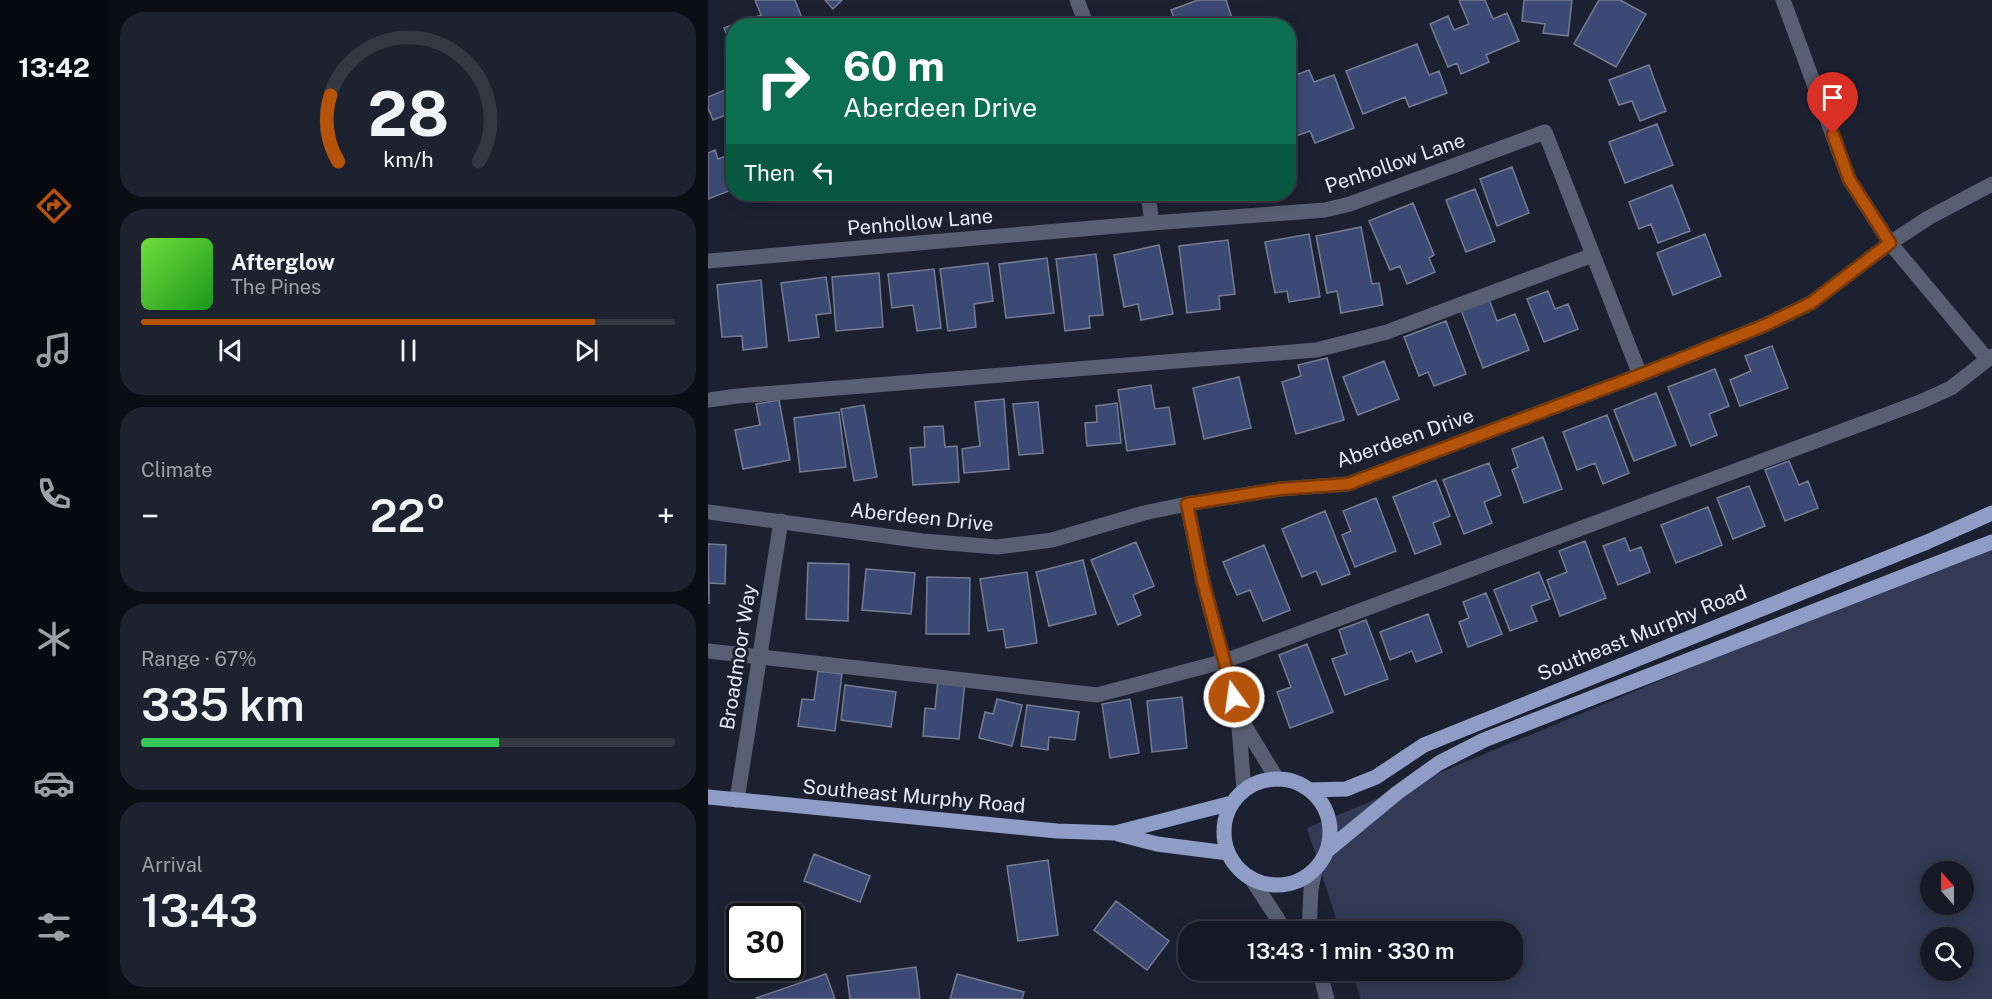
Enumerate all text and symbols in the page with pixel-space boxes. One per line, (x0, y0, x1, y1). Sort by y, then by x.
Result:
text: 60 m (843, 41, 945, 90)
icon: right (744, 42, 822, 120)
text: 13:42 (18, 51, 90, 83)
pin (1807, 72, 1858, 134)
text: 28 (367, 77, 449, 150)
icon: arrive (1816, 81, 1849, 114)
text: Aberdeen Drive (843, 91, 1037, 123)
street label: Penhollow Lane (1322, 128, 1468, 198)
text: km/h (383, 147, 433, 172)
icon: left (807, 156, 840, 189)
text: Then (744, 160, 795, 186)
icon: directions (33, 185, 75, 227)
street label: Penhollow Lane (846, 204, 994, 240)
text: Afterglow (231, 249, 335, 275)
text: The Pines (231, 275, 321, 299)
icon: music (33, 329, 75, 371)
icon: previous (214, 334, 247, 367)
icon: pause (392, 334, 425, 367)
icon: next (570, 334, 603, 367)
street label: Aberdeen Drive (1333, 403, 1477, 473)
text: Climate (141, 458, 213, 482)
icon: phone (33, 473, 75, 515)
text: 22° (370, 489, 446, 542)
text: − (141, 497, 159, 535)
text: + (657, 497, 675, 535)
street label: Aberdeen Drive (849, 498, 995, 536)
street label: Southeast Murphy Road (1534, 580, 1750, 686)
street label: Broadmoor Way (715, 582, 761, 732)
icon: climate (33, 618, 75, 660)
text: Range · 67% (141, 647, 257, 671)
position arrow (1202, 665, 1266, 729)
text: 335 km (141, 678, 305, 731)
icon: car (33, 762, 75, 804)
street label: Southeast Murphy Road (802, 774, 1026, 818)
text: Arrival (141, 853, 203, 877)
north arrow (1920, 861, 1974, 915)
map controls (1920, 861, 1974, 981)
text: 13:43 (141, 884, 258, 937)
speed limit sign: 30 (726, 903, 804, 981)
icon: filters (33, 906, 75, 948)
button: search (1920, 927, 1974, 981)
text: 13:43 · 1 min · 330 m (1247, 938, 1454, 964)

